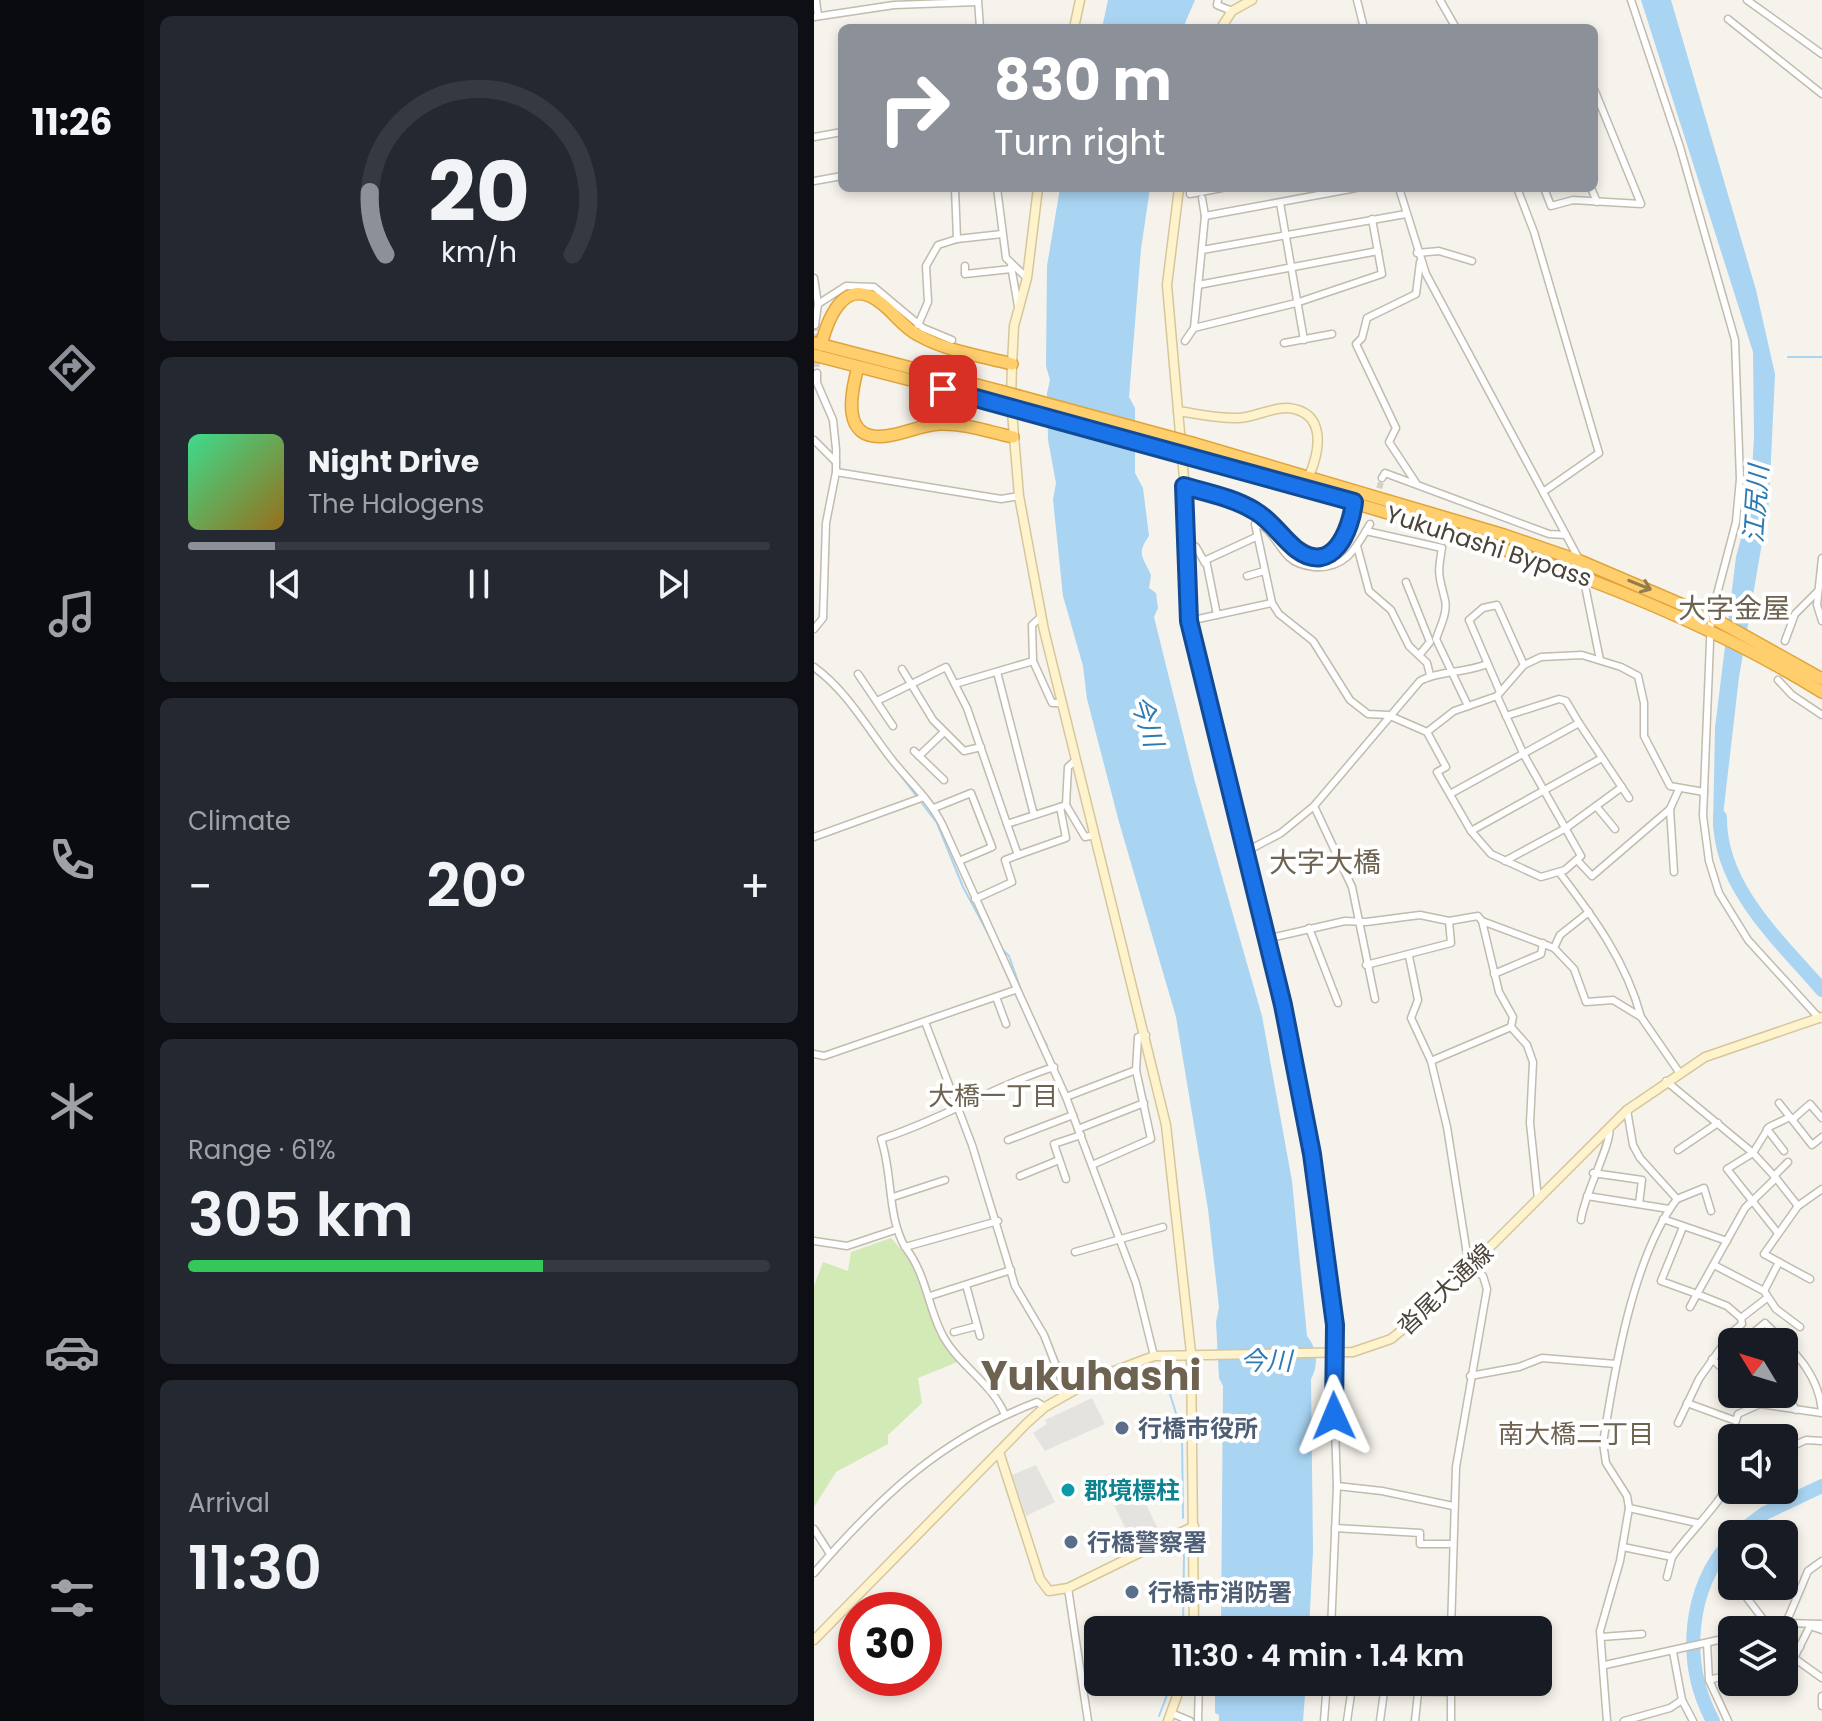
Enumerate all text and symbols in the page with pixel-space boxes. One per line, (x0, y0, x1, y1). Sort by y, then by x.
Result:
text: 830 m (994, 41, 1172, 120)
icon: right (862, 56, 966, 160)
text: 11:26 (32, 97, 112, 148)
text: Turn right (994, 117, 1165, 168)
text: 20 (428, 133, 530, 249)
text: km/h (441, 232, 517, 272)
icon: directions (44, 340, 100, 396)
pin (909, 355, 977, 423)
icon: arrive (921, 367, 965, 411)
text: Night Drive (308, 440, 479, 483)
water label: 江尻川 (1735, 461, 1777, 544)
text: The Halogens (308, 486, 484, 522)
street label: Yukuhashi Bypass (1382, 497, 1596, 595)
icon: previous (263, 562, 307, 606)
icon: pause (457, 562, 501, 606)
icon: next (651, 562, 695, 606)
one-way arrow (1627, 579, 1652, 593)
icon: music (44, 586, 100, 642)
district label: 大字金屋 (1678, 589, 1790, 628)
water label: 今川 (1122, 691, 1173, 754)
text: Climate (188, 803, 291, 839)
icon: phone (44, 832, 100, 888)
district label: 大字大橋 (1269, 843, 1381, 882)
text: 20° (426, 844, 526, 928)
text: − (188, 856, 212, 917)
text: + (740, 856, 770, 917)
icon: climate (44, 1078, 100, 1134)
district label: 大橋一丁目 (928, 1078, 1058, 1114)
text: Range · 61% (188, 1132, 336, 1168)
text: 305 km (188, 1173, 414, 1257)
street label: 沓尾大通線 (1390, 1236, 1500, 1342)
icon: car (44, 1324, 100, 1380)
north arrow (1718, 1328, 1798, 1408)
map controls (1718, 1328, 1798, 1696)
water label: 今川 (1240, 1343, 1295, 1379)
district label: Yukuhashi (981, 1348, 1201, 1404)
position arrow (1292, 1374, 1376, 1458)
place label: 行橋市役所 (1138, 1412, 1258, 1445)
district label: 南大橋二丁目 (1498, 1416, 1654, 1452)
marker: 行橋市役所 (1113, 1419, 1131, 1437)
button: sound (1718, 1424, 1798, 1504)
place label: 郡境標柱 (1084, 1474, 1180, 1507)
marker: 郡境標柱 (1059, 1481, 1077, 1499)
text: Arrival (188, 1485, 270, 1521)
button: search (1718, 1520, 1798, 1600)
text: 11:30 (188, 1526, 322, 1610)
place label: 行橋警察署 (1087, 1526, 1207, 1559)
marker: 行橋警察署 (1062, 1533, 1080, 1551)
icon: filters (44, 1570, 100, 1626)
place label: 行橋市消防署 (1148, 1576, 1292, 1609)
marker: 行橋市消防署 (1123, 1583, 1141, 1601)
speed limit sign: 30 (838, 1592, 942, 1696)
button: layers (1718, 1616, 1798, 1696)
text: 11:30 · 4 min · 1.4 km (1172, 1634, 1464, 1677)

